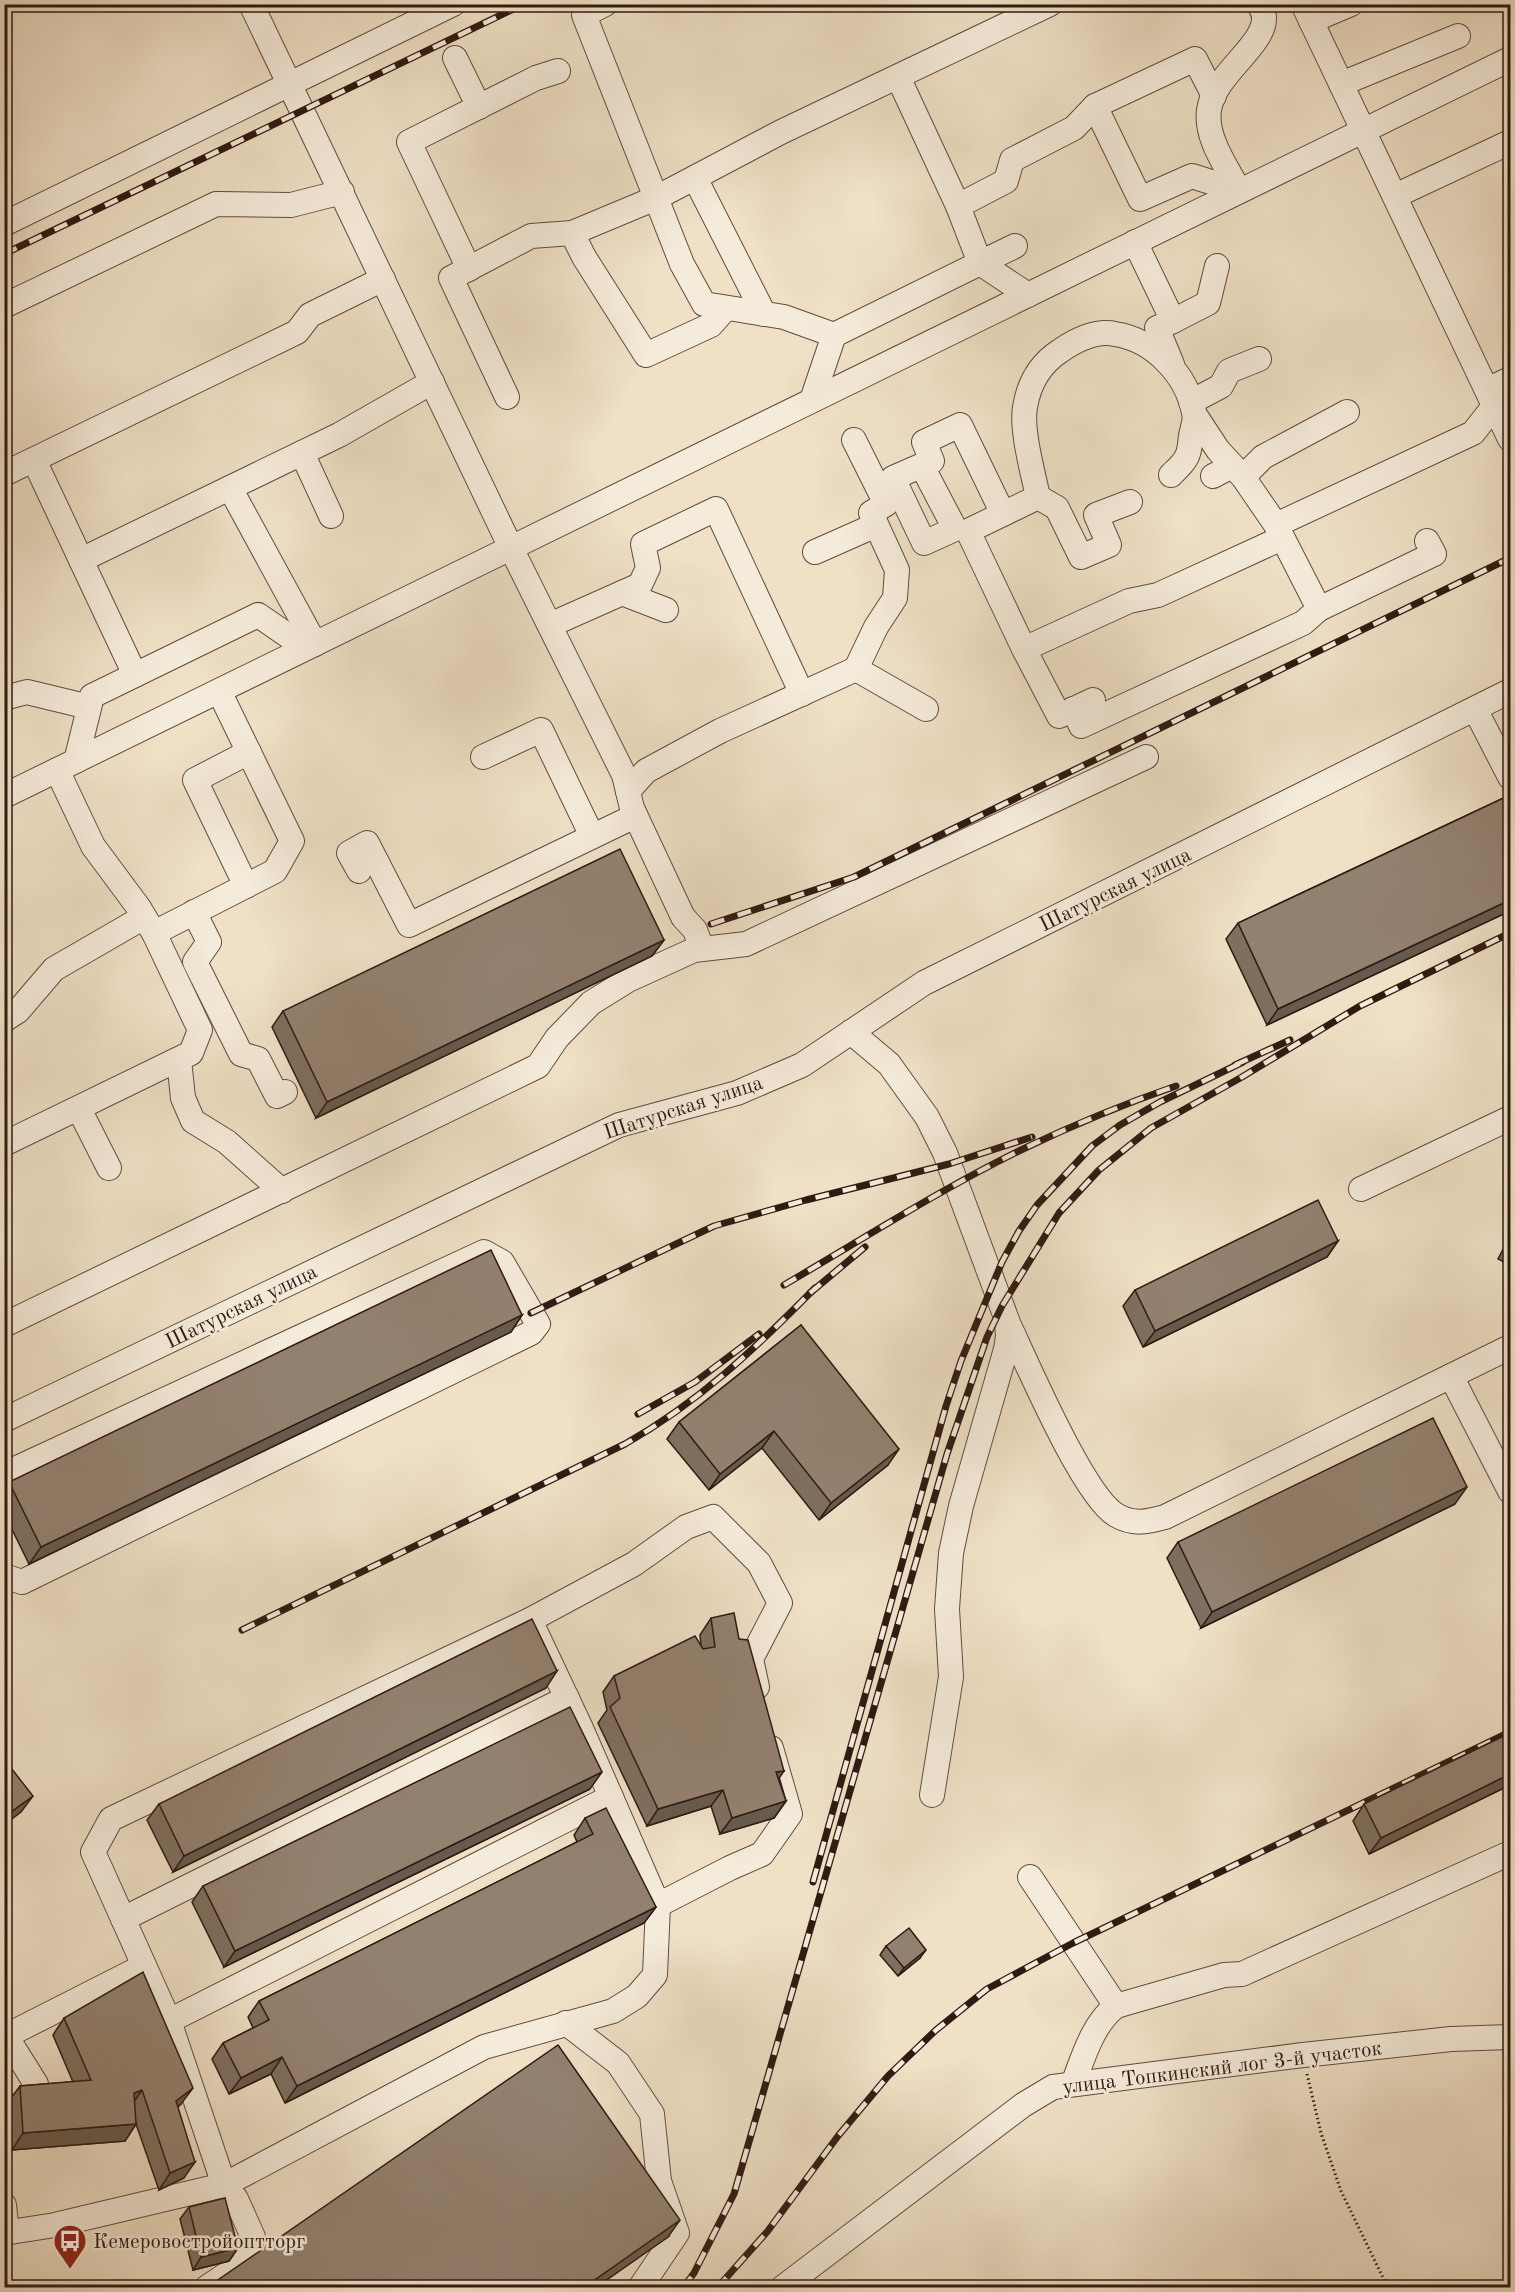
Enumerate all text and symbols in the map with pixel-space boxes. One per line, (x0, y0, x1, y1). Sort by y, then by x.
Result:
street label: Шатурская улица (1036, 845, 1195, 936)
street label: Шатурская улица (601, 1073, 766, 1144)
street label: Шатурская улица (162, 1262, 321, 1353)
street label: улица Топкинский лог 3-й участок (1061, 2038, 1384, 2099)
bus stop icon: Кемеровостройоптторг (52, 2223, 88, 2270)
place label: Кемеровостройоптторг (93, 2232, 305, 2253)

